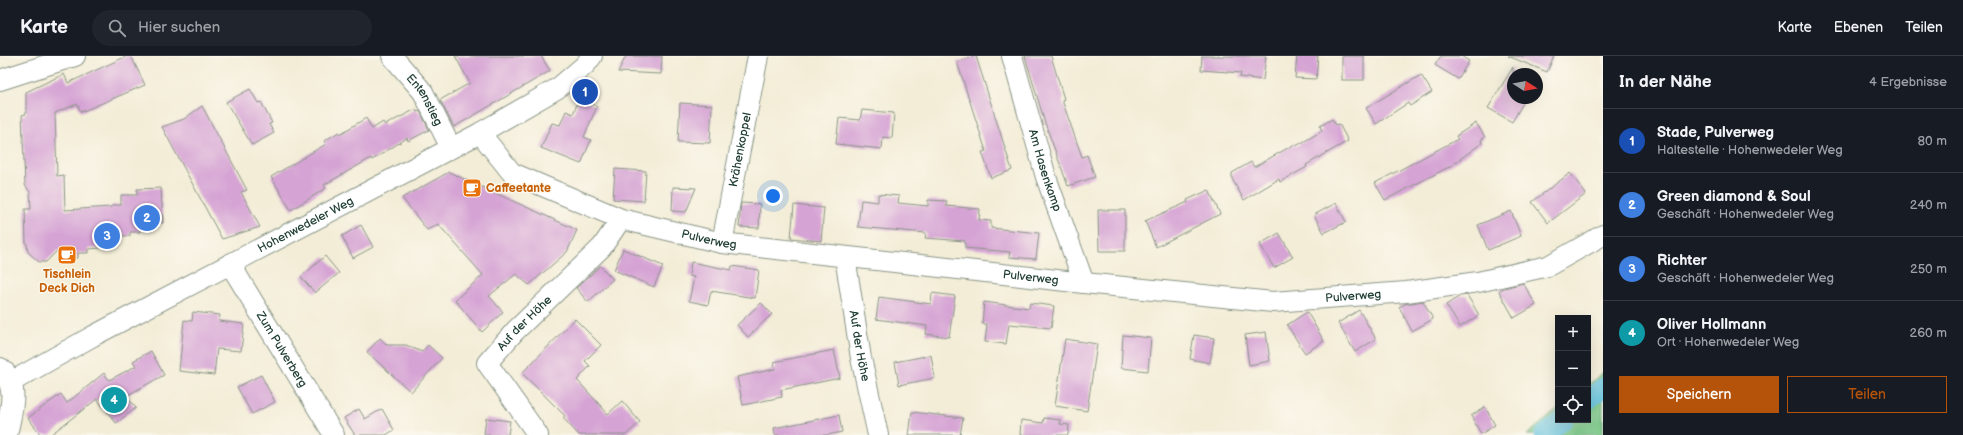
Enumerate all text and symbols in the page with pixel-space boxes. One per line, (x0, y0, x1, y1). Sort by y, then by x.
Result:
search box (92, 10, 372, 46)
text: Karte (20, 16, 68, 39)
icon: search (106, 17, 128, 39)
text: Hier suchen (138, 18, 220, 37)
text: Karte (1778, 19, 1812, 36)
text: Ebenen (1834, 19, 1883, 36)
text: Teilen (1905, 19, 1943, 36)
north arrow (1507, 68, 1543, 104)
street label: Entenstieg (403, 71, 446, 128)
text: In der Nähe (1619, 72, 1712, 92)
text: 4 Ergebnisse (1869, 74, 1947, 90)
pin: 1 (572, 77, 598, 107)
street label: Krähenkoppel (725, 111, 754, 188)
text: Stade, Pulverweg (1657, 123, 1774, 142)
street label: Am Hasenkamp (1025, 127, 1065, 213)
text: 1 (1629, 133, 1635, 149)
text: 80 m (1918, 133, 1947, 149)
text: Haltestelle · Hohenwedeler Weg (1657, 142, 1843, 158)
cafe icon: Caffeetante (461, 177, 483, 199)
place label: Caffeetante (486, 181, 551, 196)
your location (763, 186, 783, 206)
text: Green diamond & Soul (1657, 187, 1811, 206)
street label: Hohenwedeler Weg (255, 193, 356, 256)
text: 2 (1628, 197, 1636, 213)
text: 240 m (1910, 197, 1947, 213)
pin: 2 (134, 203, 160, 233)
text: Geschäft · Hohenwedeler Weg (1657, 206, 1834, 222)
pin: 3 (94, 221, 120, 251)
street label: Pulverweg (680, 226, 737, 252)
cafe icon: Tischlein Deck Dich (56, 244, 78, 266)
text: Richter (1657, 251, 1707, 270)
text: 3 (1628, 261, 1636, 277)
text: 250 m (1910, 261, 1947, 277)
place label: Tischlein Deck Dich (39, 267, 95, 296)
street label: Pulverweg (1002, 267, 1060, 288)
text: Geschäft · Hohenwedeler Weg (1657, 270, 1834, 286)
street label: Pulverweg (1325, 286, 1382, 306)
street label: Auf der Höhe (494, 292, 555, 354)
street label: Zum Pulverberg (253, 308, 311, 390)
street label: Auf der Höhe (846, 309, 873, 383)
map controls (1555, 315, 1591, 423)
button: + (1555, 315, 1591, 351)
text: Oliver Hollmann (1657, 315, 1766, 334)
text: 4 (1628, 325, 1636, 341)
text: 260 m (1909, 325, 1947, 341)
text: Ort · Hohenwedeler Weg (1657, 334, 1799, 350)
button: − (1555, 351, 1591, 387)
button: Speichern (1619, 376, 1779, 413)
button: Teilen (1787, 376, 1947, 413)
pin: 4 (101, 385, 127, 415)
button: locate (1555, 387, 1591, 423)

